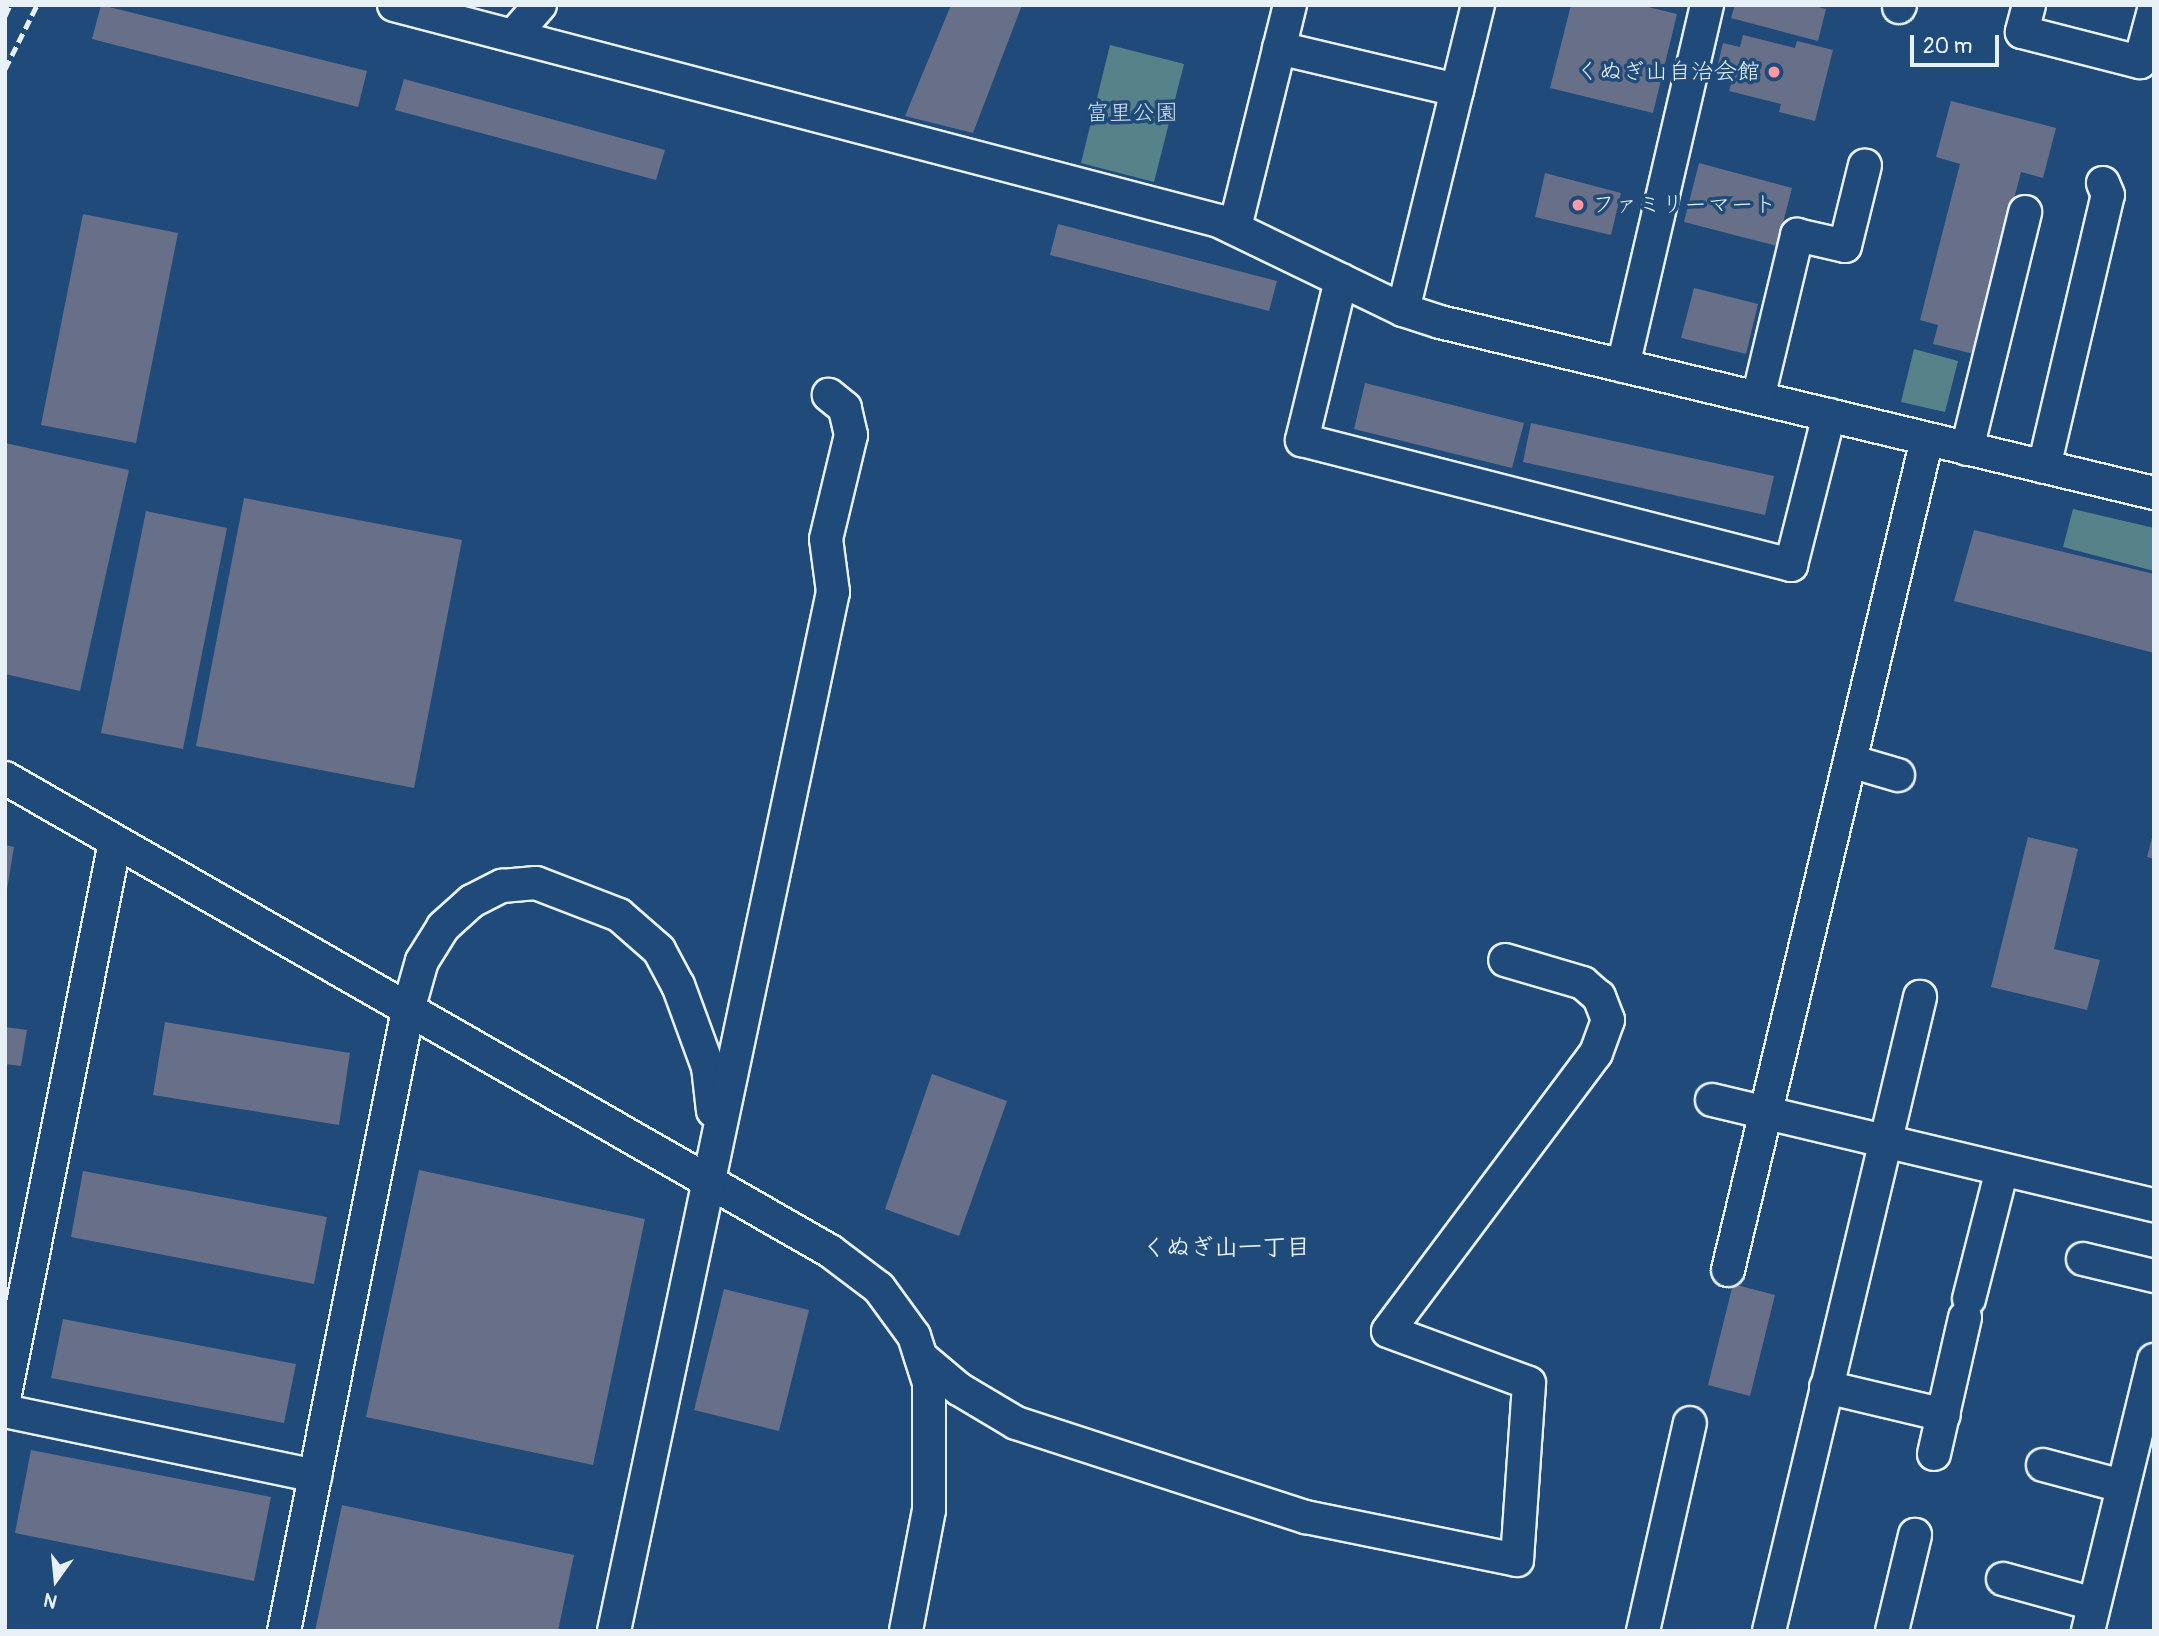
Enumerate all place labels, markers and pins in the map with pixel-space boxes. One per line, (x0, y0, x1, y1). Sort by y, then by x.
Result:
place label: くぬぎ山自治会館 (1576, 58, 1760, 86)
marker: くぬぎ山自治会館 (1766, 64, 1782, 80)
place label: ファミリーマート (1592, 191, 1776, 219)
marker: ファミリーマート (1570, 197, 1586, 213)

